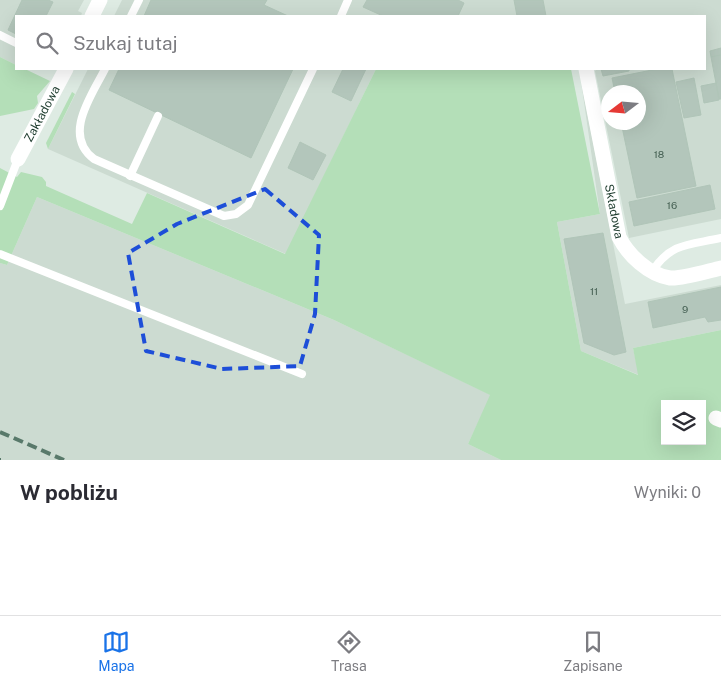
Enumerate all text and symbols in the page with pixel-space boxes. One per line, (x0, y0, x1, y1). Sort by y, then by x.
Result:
search box (15, 15, 706, 70)
icon: search (33, 29, 61, 57)
text: Szukaj tutaj (73, 32, 178, 54)
street label: Zakładowa (21, 84, 63, 144)
north arrow (601, 85, 646, 130)
house number: 18 (654, 148, 664, 160)
street label: Składowa (602, 183, 626, 240)
house number: 16 (667, 199, 677, 211)
house number: 11 (590, 285, 598, 297)
house number: 9 (682, 303, 688, 315)
map controls (661, 400, 706, 445)
button: layers (661, 400, 706, 445)
text: W pobliżu (20, 480, 118, 505)
text: Wyniki: 0 (634, 483, 701, 502)
tab: Mapa (98, 628, 134, 674)
tab: Trasa (331, 628, 367, 674)
tab: Zapisane (563, 628, 623, 674)

